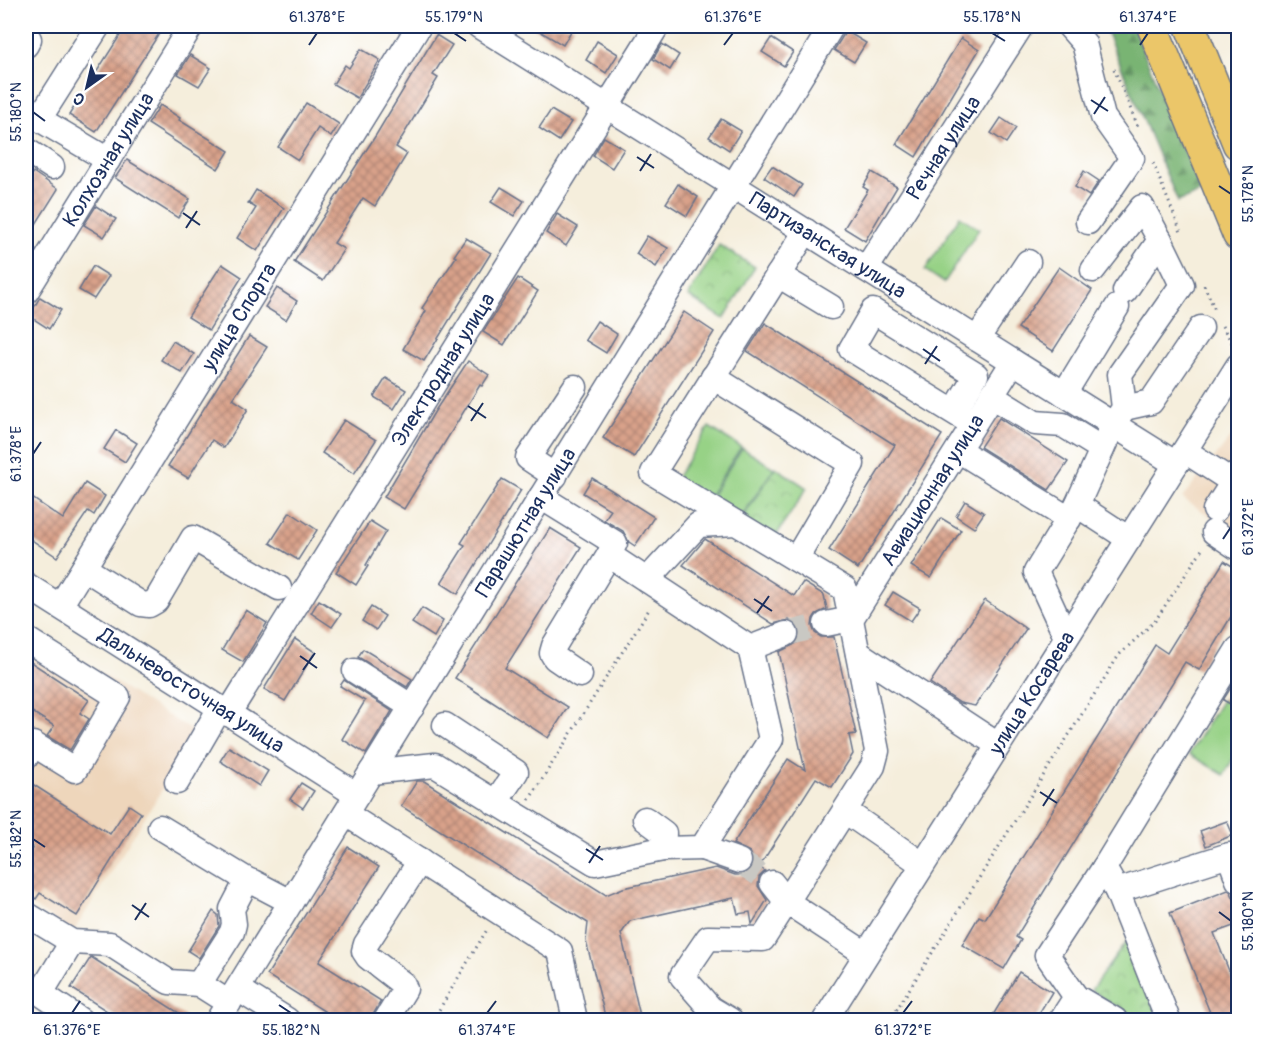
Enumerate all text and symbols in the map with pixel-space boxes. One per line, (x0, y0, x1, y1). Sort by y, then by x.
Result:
text: 61.378°E (289, 8, 345, 27)
text: 55.179°N (425, 8, 483, 27)
text: 61.376°E (704, 8, 762, 27)
text: 55.178°N (963, 8, 1021, 27)
text: 61.374°E (1119, 8, 1177, 27)
north arrow (57, 57, 117, 117)
text: 55.180°N (7, 82, 26, 142)
street label: Колхозная улица (57, 87, 161, 232)
text: С (69, 87, 89, 110)
street label: Речная улица (901, 91, 987, 205)
text: 55.178°N (1239, 165, 1258, 223)
street label: Партизанская улица (744, 186, 911, 305)
street label: улица Спорта (195, 258, 283, 377)
street label: Электродная улица (385, 288, 501, 452)
street label: Авиационная улица (875, 409, 991, 571)
text: 61.378°E (7, 426, 26, 482)
street label: Парашютная улица (469, 443, 582, 602)
text: 61.372°E (1239, 498, 1258, 555)
street label: Дальневосточная улица (92, 621, 289, 759)
street label: улица Косарева (982, 626, 1081, 761)
text: 55.182°N (7, 810, 26, 868)
text: 55.180°N (1239, 891, 1258, 951)
text: 61.376°E (43, 1021, 101, 1040)
text: 55.182°N (262, 1021, 320, 1040)
text: 61.374°E (458, 1021, 516, 1040)
text: 61.372°E (875, 1021, 932, 1040)

